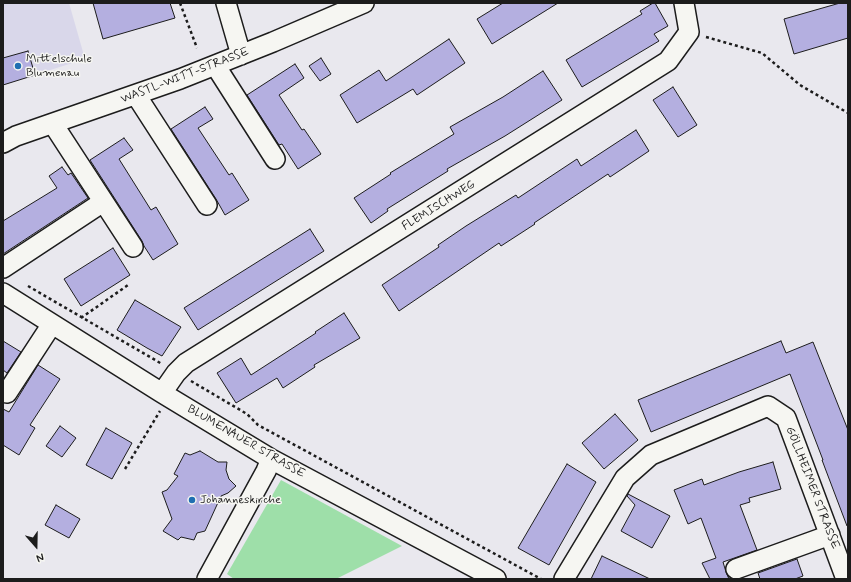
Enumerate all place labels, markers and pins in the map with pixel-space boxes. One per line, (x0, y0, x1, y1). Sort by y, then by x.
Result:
place label: Mittelschule Blumenau (26, 52, 92, 80)
marker: Mittelschule Blumenau (13, 61, 23, 71)
place label: Johanneskirche (200, 493, 281, 507)
marker: Johanneskirche (187, 495, 197, 505)

